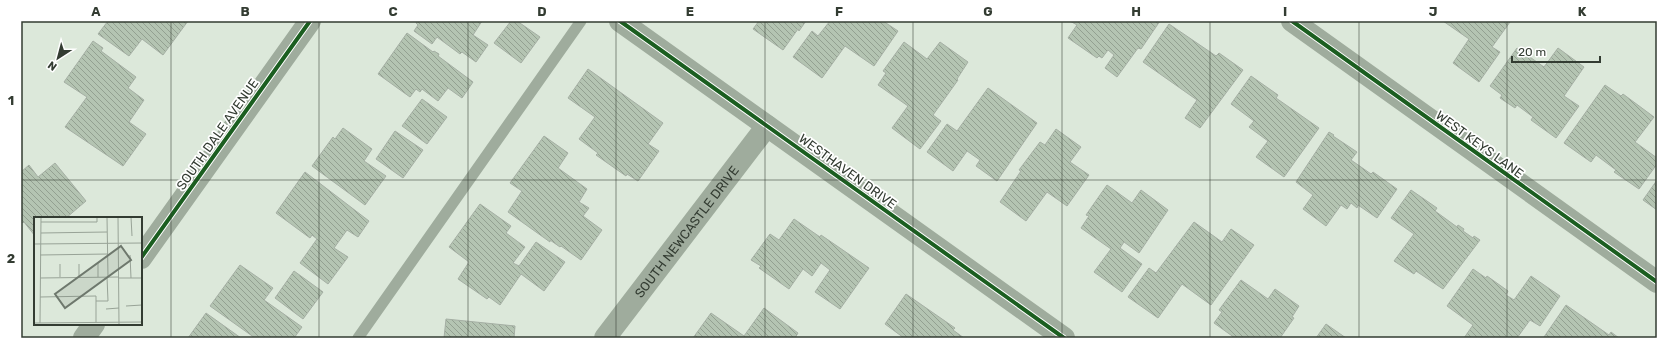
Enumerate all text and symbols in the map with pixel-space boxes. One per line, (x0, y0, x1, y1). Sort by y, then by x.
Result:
text: A (91, 4, 101, 19)
text: B (240, 4, 250, 19)
text: C (388, 4, 398, 19)
text: D (537, 4, 547, 19)
text: E (686, 4, 694, 19)
text: F (835, 4, 843, 19)
text: G (983, 4, 993, 19)
text: H (1131, 4, 1141, 19)
text: I (1283, 4, 1287, 19)
text: J (1429, 4, 1437, 19)
text: K (1578, 4, 1587, 19)
north arrow (38, 38, 78, 78)
scale bar (1512, 38, 1600, 64)
text: 20 m (1518, 45, 1546, 59)
text: N (45, 58, 59, 73)
street label: SOUTH DALE AVENUE (173, 76, 261, 193)
text: 1 (8, 93, 14, 108)
street label: WEST KEYS LANE (1433, 108, 1527, 181)
street label: WESTHAVEN DRIVE (796, 131, 900, 212)
street label: SOUTH NEWCASTLE DRIVE (632, 163, 742, 301)
inset map (34, 217, 142, 325)
text: 2 (7, 251, 15, 266)

